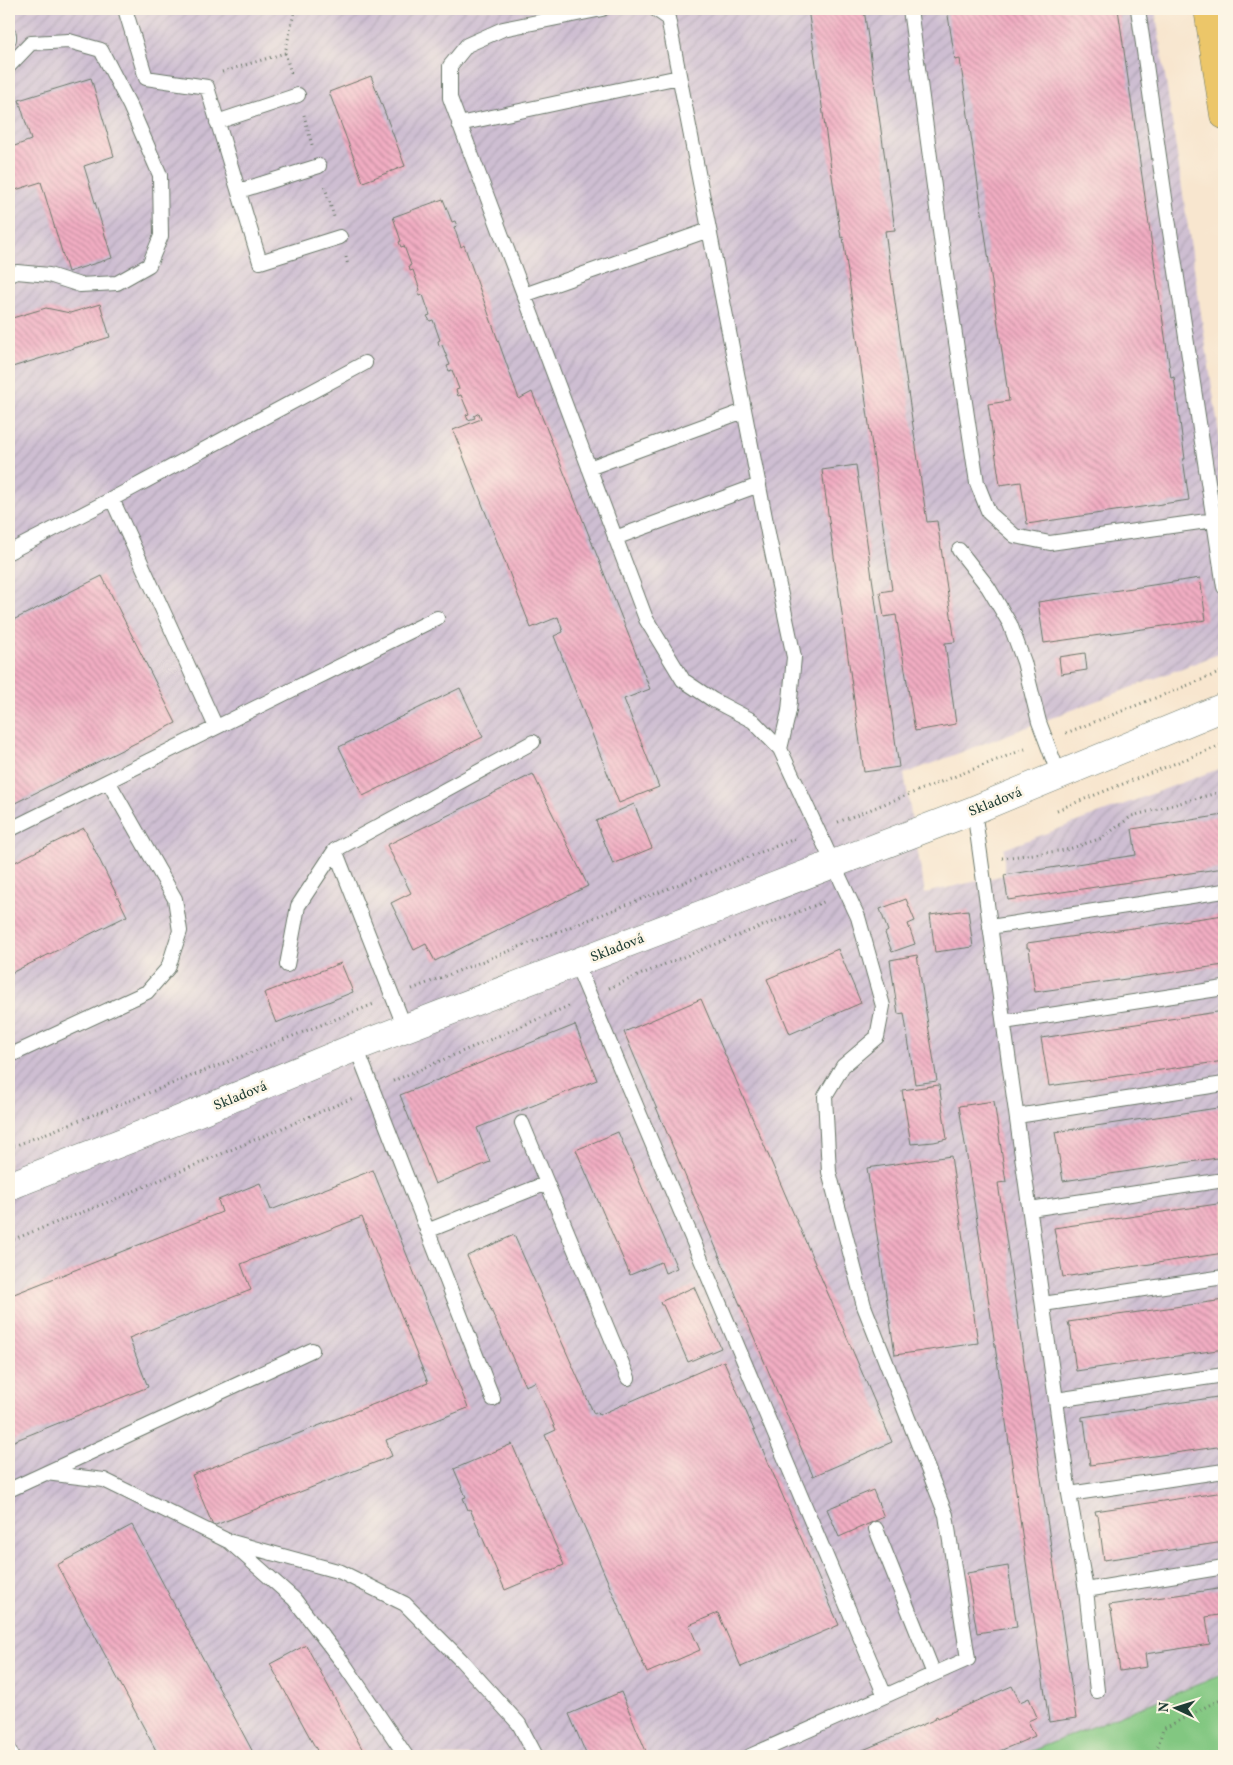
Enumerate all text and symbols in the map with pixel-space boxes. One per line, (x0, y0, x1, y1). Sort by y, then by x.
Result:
street label: Skladová (966, 783, 1025, 822)
street label: Skladová (588, 929, 647, 967)
street label: Skladová (211, 1077, 270, 1116)
north arrow (1150, 1682, 1200, 1732)
text: N (1155, 1701, 1174, 1713)

